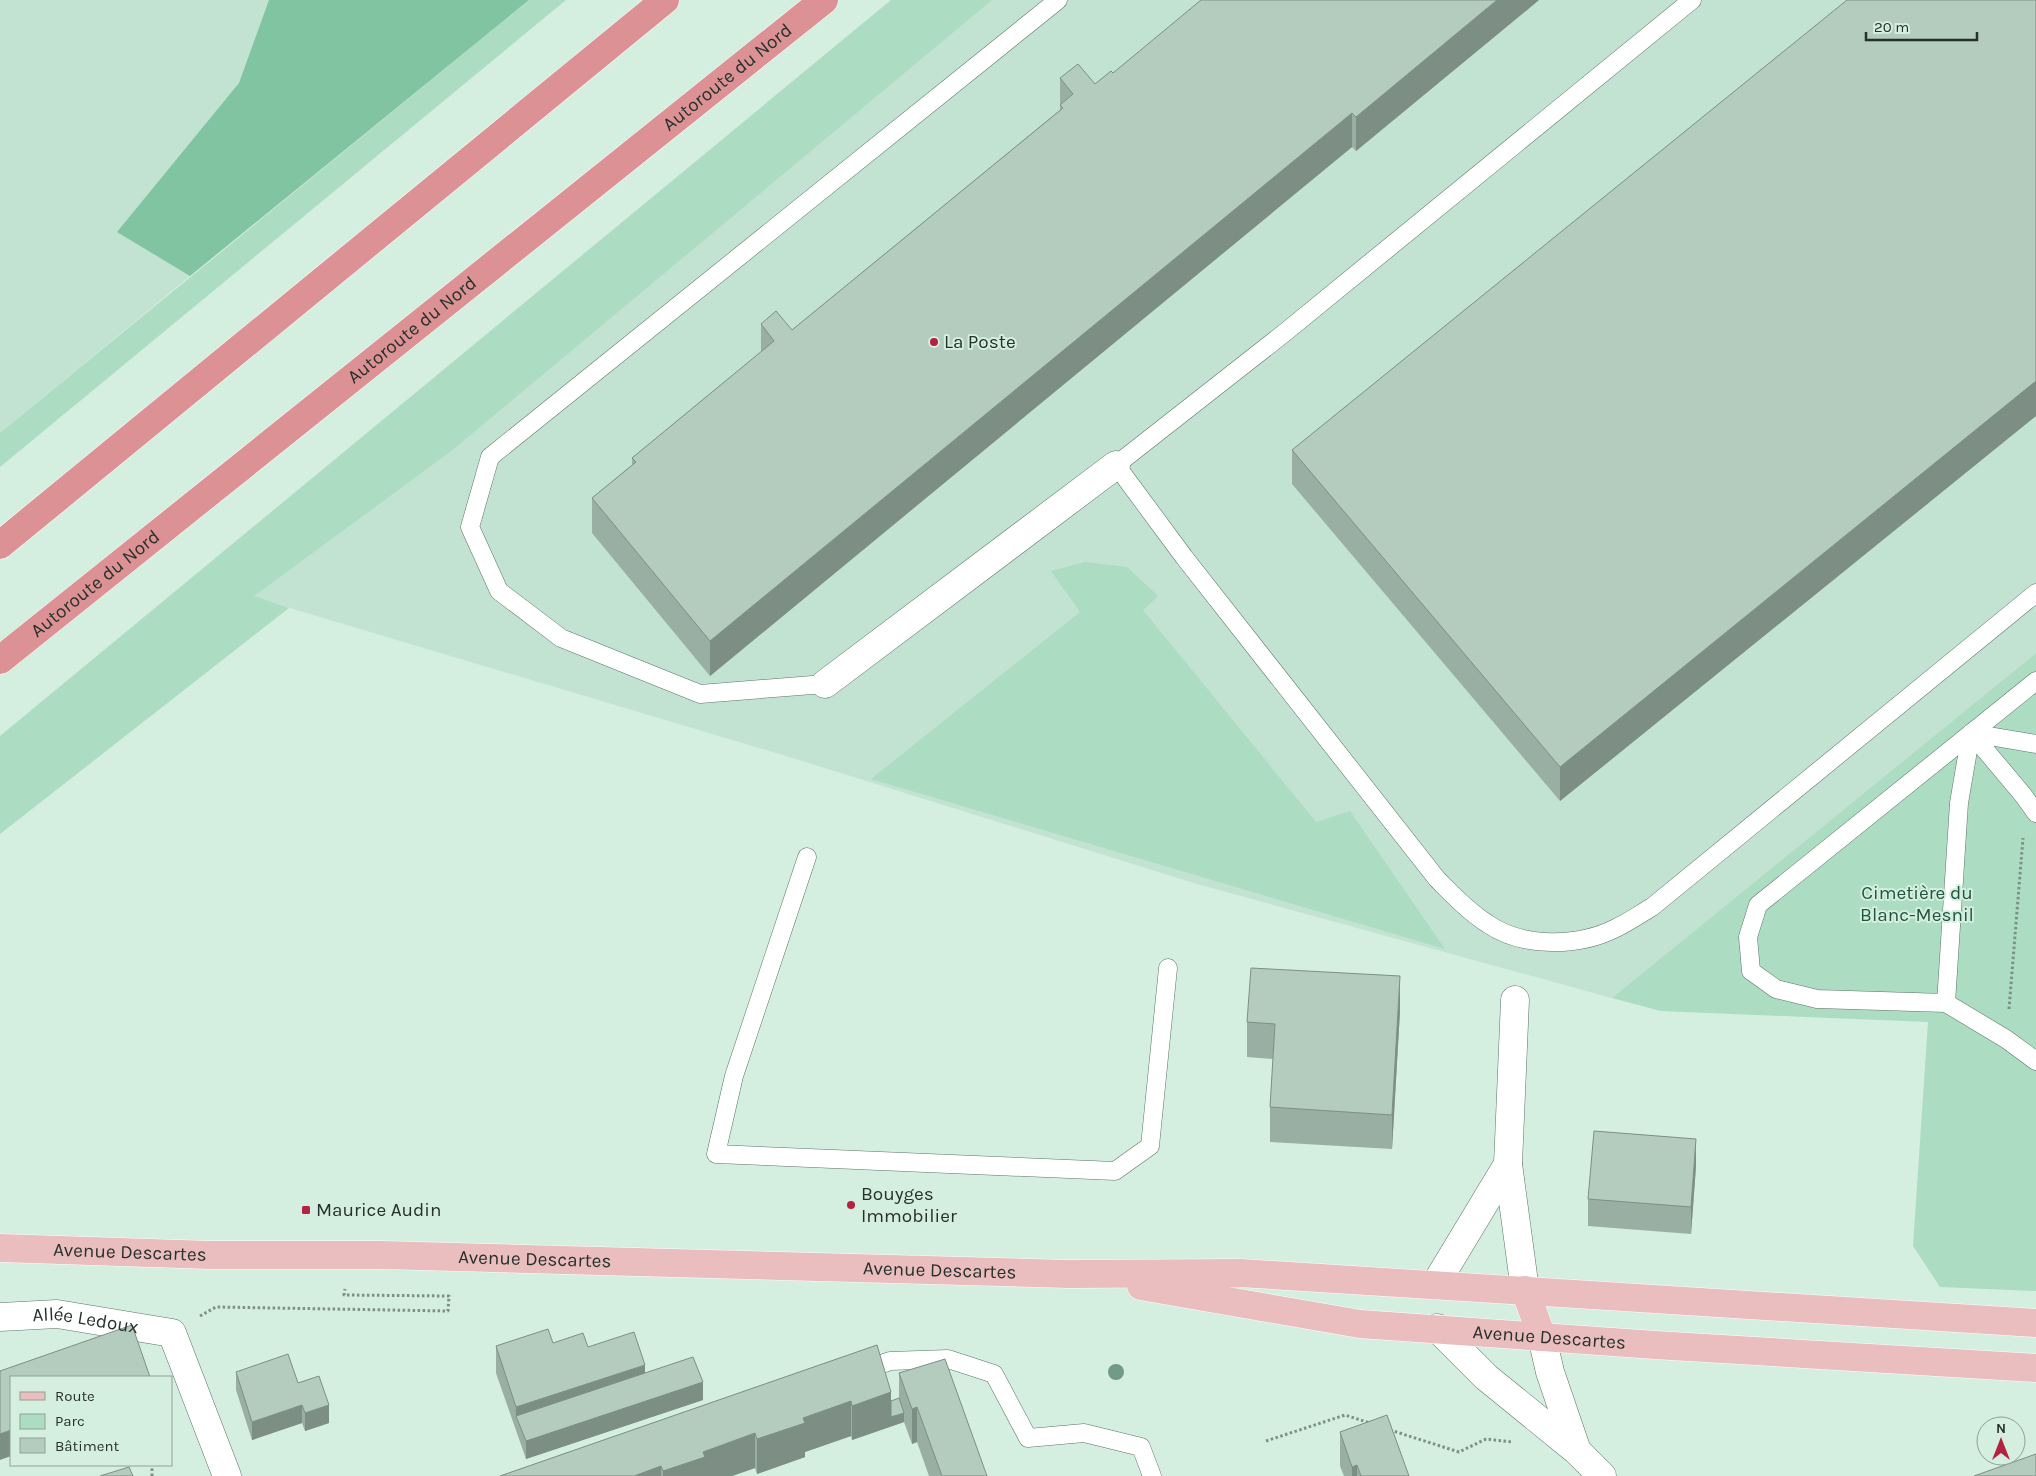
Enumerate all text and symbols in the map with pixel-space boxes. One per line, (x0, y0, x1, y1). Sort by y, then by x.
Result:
scale bar (1866, 10, 1977, 42)
text: 20 m (1874, 18, 1909, 36)
street label: Autoroute du Nord (658, 19, 796, 136)
street label: Autoroute du Nord (343, 272, 481, 388)
place label: La Poste (944, 331, 1016, 353)
marker: La Poste (928, 336, 940, 348)
street label: Autoroute du Nord (26, 525, 164, 642)
park label: Cimetière du Blanc-Mesnil (1860, 882, 1974, 926)
place label: Bouyges Immobilier (861, 1183, 957, 1227)
place label: Maurice Audin (316, 1199, 441, 1221)
marker: Bouyges Immobilier (845, 1199, 857, 1211)
marker: Maurice Audin (300, 1204, 312, 1216)
street label: Avenue Descartes (53, 1239, 207, 1266)
street label: Avenue Descartes (458, 1246, 612, 1272)
street label: Avenue Descartes (863, 1257, 1017, 1284)
street label: Allée Ledoux (32, 1303, 140, 1338)
street label: Avenue Descartes (1472, 1321, 1627, 1354)
legend (10, 1376, 172, 1466)
text: Route (55, 1387, 95, 1405)
text: Parc (55, 1412, 85, 1430)
north arrow (1976, 1416, 2026, 1466)
text: N (1996, 1420, 2006, 1437)
text: Bâtiment (55, 1437, 119, 1455)

